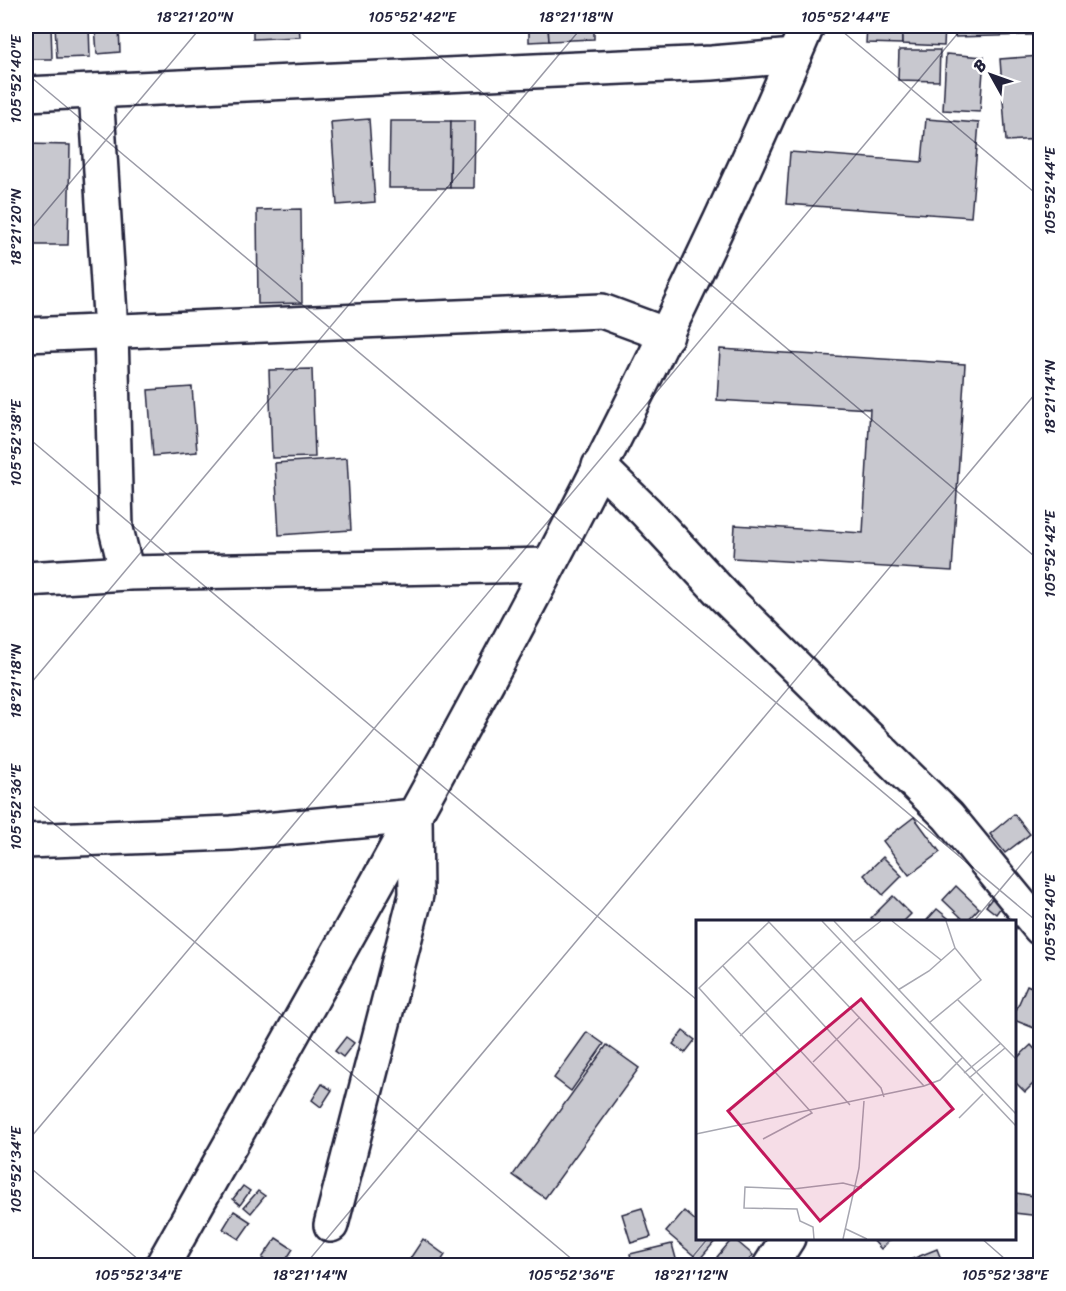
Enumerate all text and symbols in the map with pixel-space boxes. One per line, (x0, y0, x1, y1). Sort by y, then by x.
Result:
text: 18°21'20"N (156, 4, 234, 30)
text: 105°52'42"E (368, 4, 457, 30)
text: 18°21'18"N (539, 4, 614, 30)
text: 105°52'44"E (801, 4, 891, 30)
text: 105°52'40"E (3, 33, 29, 123)
north arrow (961, 45, 1021, 105)
text: B (966, 52, 995, 79)
text: 105°52'44"E (1037, 145, 1063, 235)
text: 18°21'20"N (3, 188, 29, 266)
text: 18°21'14"N (1037, 359, 1063, 435)
text: 105°52'38"E (3, 398, 29, 486)
text: 105°52'42"E (1037, 509, 1063, 598)
text: 18°21'18"N (3, 643, 29, 718)
text: 105°52'36"E (3, 762, 29, 850)
text: 105°52'40"E (1037, 872, 1063, 962)
inset map (696, 920, 1015, 1240)
text: 105°52'34"E (3, 1125, 29, 1214)
text: 105°52'34"E (94, 1262, 183, 1288)
text: 18°21'14"N (272, 1262, 348, 1288)
text: 105°52'36"E (528, 1262, 616, 1288)
text: 18°21'12"N (654, 1262, 729, 1288)
text: 105°52'38"E (962, 1262, 1050, 1288)

